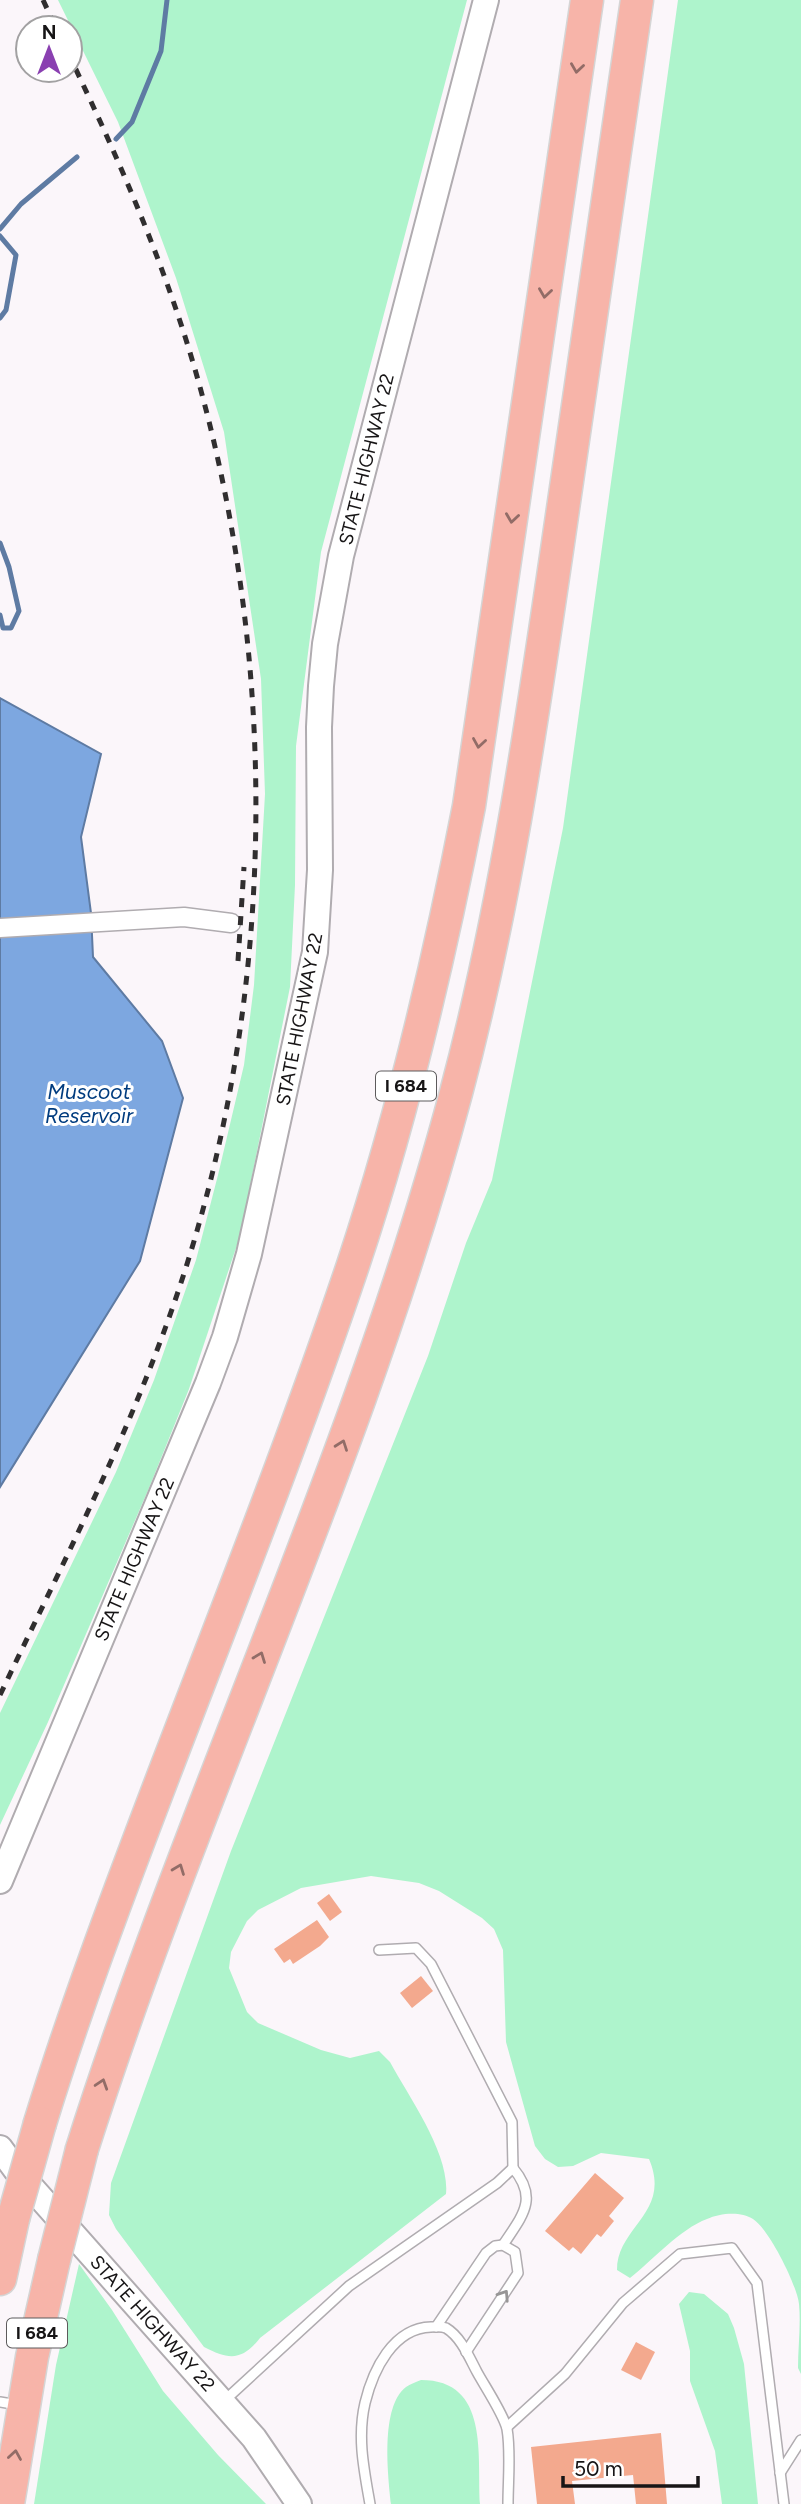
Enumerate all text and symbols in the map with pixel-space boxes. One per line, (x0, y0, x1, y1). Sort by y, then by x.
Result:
north arrow (14, 14, 84, 84)
text: N (42, 21, 56, 44)
one-way arrow (570, 62, 585, 73)
one-way arrow (537, 287, 552, 299)
street label: STATE HIGHWAY 22 (334, 371, 399, 547)
one-way arrow (505, 512, 520, 524)
one-way arrow (472, 737, 487, 749)
street label: STATE HIGHWAY 22 (271, 931, 328, 1108)
road number: I 684 (376, 1072, 436, 1100)
water label: Muscoot Reservoir (45, 1079, 134, 1128)
one-way arrow (333, 1439, 347, 1451)
street label: STATE HIGHWAY 22 (90, 1474, 179, 1645)
one-way arrow (252, 1652, 266, 1664)
one-way arrow (170, 1864, 184, 1876)
one-way arrow (94, 2078, 109, 2090)
street label: STATE HIGHWAY 22 (85, 2250, 220, 2396)
one-way arrow (496, 2290, 508, 2303)
road number: I 684 (7, 2318, 67, 2348)
scale bar (563, 2444, 698, 2488)
one-way arrow (7, 2449, 22, 2461)
text: 50 m (574, 2456, 623, 2481)

